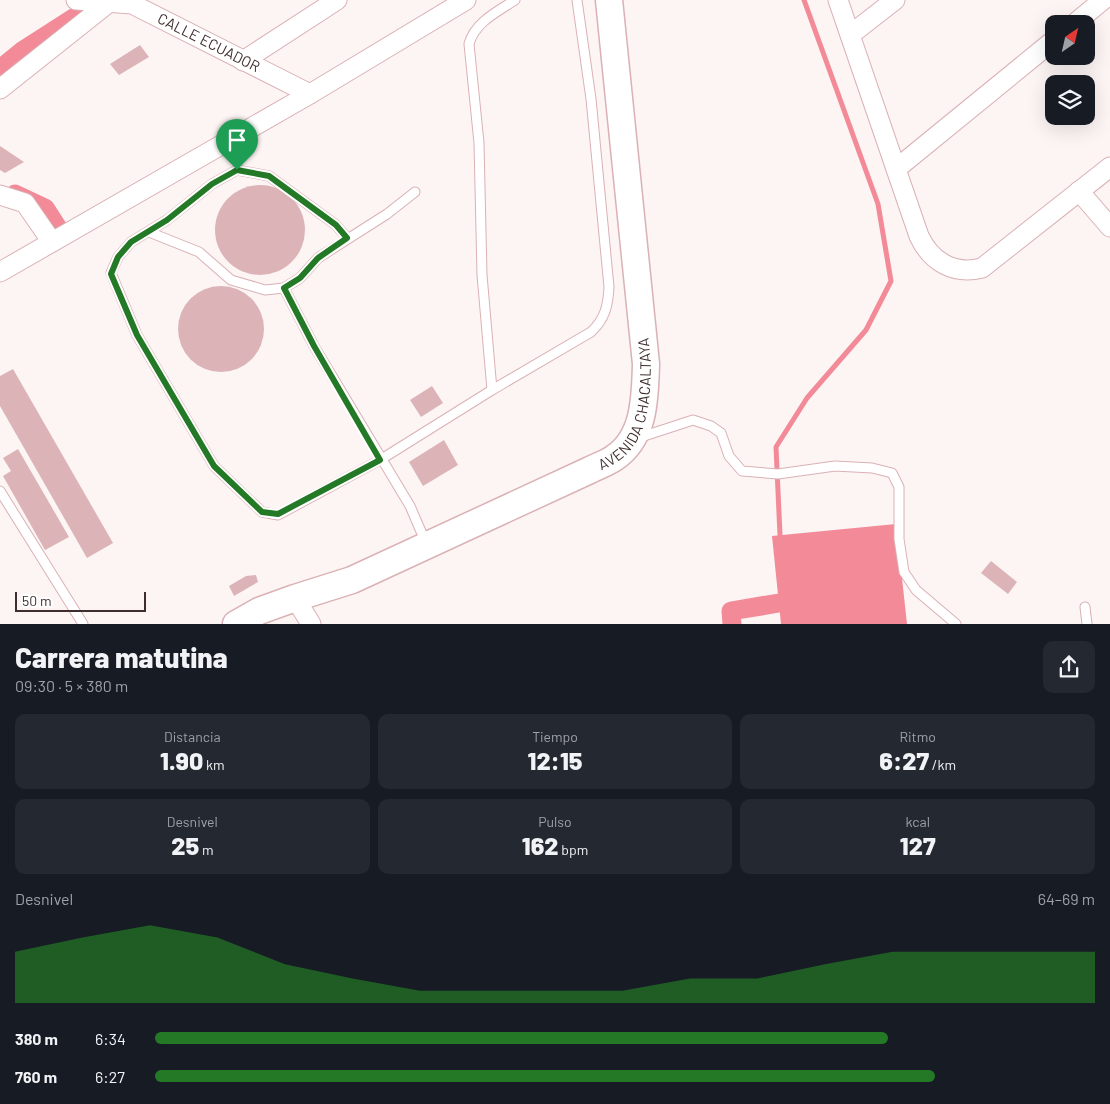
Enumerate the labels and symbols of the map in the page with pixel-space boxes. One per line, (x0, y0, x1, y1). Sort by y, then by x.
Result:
street label: CALLE ECUADOR (155, 9, 263, 75)
north arrow (1045, 15, 1095, 65)
pin (216, 119, 258, 170)
street label: AVENIDA CHACALTAYA (595, 337, 654, 473)
scale bar (15, 589, 146, 612)

